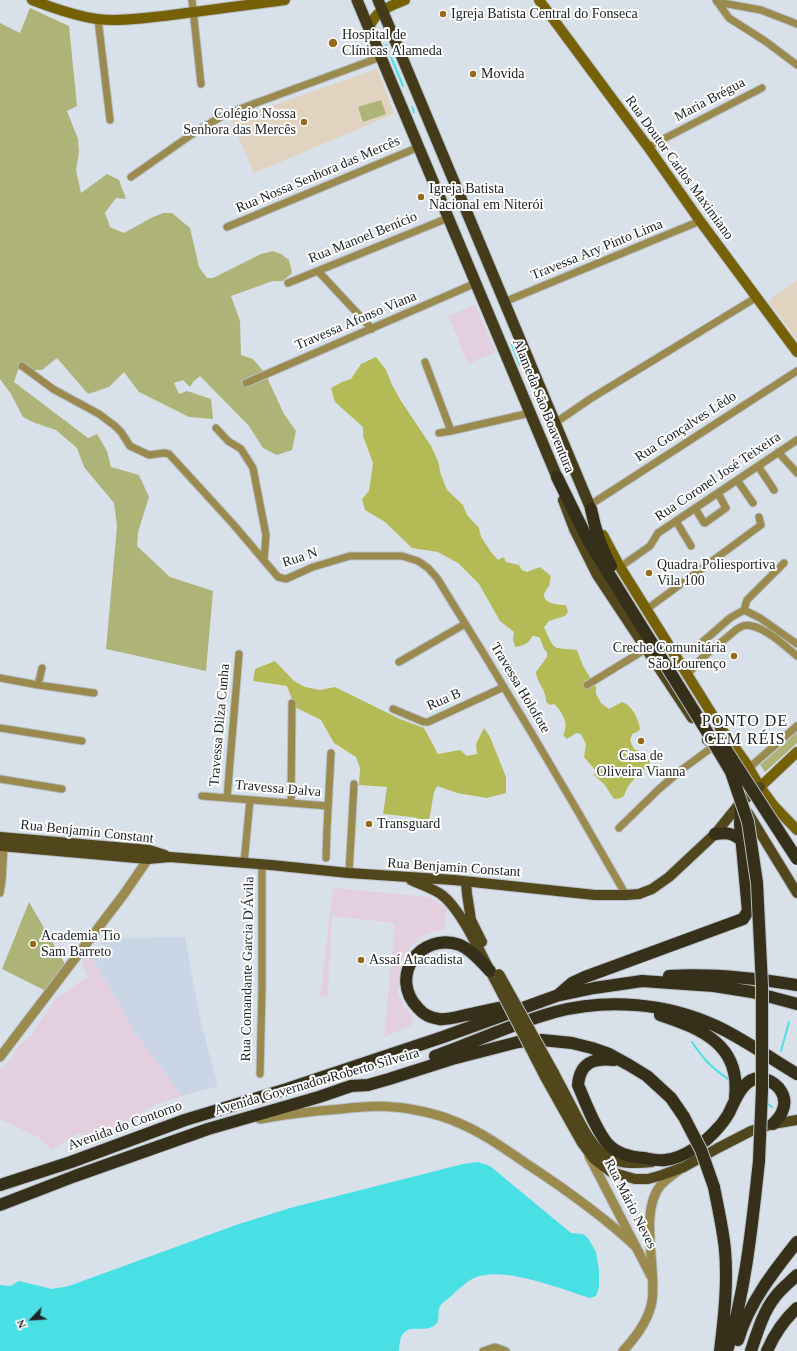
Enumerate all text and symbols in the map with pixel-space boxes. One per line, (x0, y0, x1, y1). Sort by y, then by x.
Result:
place label: Igreja Batista Central do Fonseca (451, 6, 638, 22)
marker: Igreja Batista Central do Fonseca (438, 9, 448, 19)
place label: Hospital de Clínicas Alameda (342, 27, 442, 60)
marker: Hospital de Clínicas Alameda (327, 37, 339, 49)
place label: Movida (481, 66, 525, 82)
marker: Movida (468, 69, 478, 79)
street label: Maria Brégua (672, 74, 748, 126)
street label: Rua Doutor Carlos Maximiano (621, 93, 737, 243)
place label: Colégio Nossa Senhora das Mercês (183, 106, 296, 138)
marker: Colégio Nossa Senhora das Mercês (299, 117, 309, 127)
street label: Rua Nossa Senhora das Mercês (233, 133, 403, 217)
place label: Igreja Batista Nacional em Niterói (429, 181, 543, 214)
marker: Igreja Batista Nacional em Niterói (416, 192, 426, 202)
street label: Rua Manoel Benício (306, 209, 420, 267)
street label: Travessa Ary Pinto Lima (529, 216, 665, 284)
street label: Travessa Afonso Viana (293, 288, 419, 354)
street label: Alameda São Boaventura (508, 337, 578, 475)
street label: Rua Gonçalves Lêdo (632, 388, 740, 466)
street label: Rua Coronel José Teixeira (652, 429, 784, 525)
street label: Rua N (280, 544, 320, 572)
place label: Quadra Poliesportiva Vila 100 (657, 557, 776, 590)
marker: Quadra Poliesportiva Vila 100 (644, 568, 654, 578)
street label: Travessa Holofote (486, 640, 554, 736)
place label: Creche Comunitária São Lourenço (613, 640, 726, 672)
marker: Creche Comunitária São Lourenço (729, 651, 739, 661)
street label: Travessa Dilza Cunha (206, 663, 234, 787)
street label: Rua B (424, 685, 464, 715)
district label: PONTO DE CEM RÉIS (702, 712, 788, 750)
marker: Casa de Oliveira Vianna (636, 736, 646, 746)
place label: Casa de Oliveira Vianna (597, 748, 685, 780)
street label: Travessa Dalva (234, 777, 322, 801)
place label: Transguard (377, 816, 440, 832)
street label: Rua Benjamin Constant (20, 817, 154, 847)
marker: Transguard (364, 819, 374, 829)
street label: Rua Benjamin Constant (387, 855, 521, 881)
street label: Rua Comandante Garcia D'Ávila (238, 876, 258, 1062)
place label: Academia Tio Sam Barreto (41, 928, 120, 960)
marker: Academia Tio Sam Barreto (28, 939, 38, 949)
place label: Assaí Atacadista (369, 952, 463, 968)
marker: Assaí Atacadista (356, 955, 366, 965)
street label: Avenida Governador Roberto Silveira (213, 1045, 421, 1119)
street label: Avenida do Contorno (66, 1098, 184, 1154)
street label: Rua Mário Neves (600, 1156, 660, 1252)
north arrow (12, 1299, 52, 1339)
text: N (14, 1318, 28, 1330)

